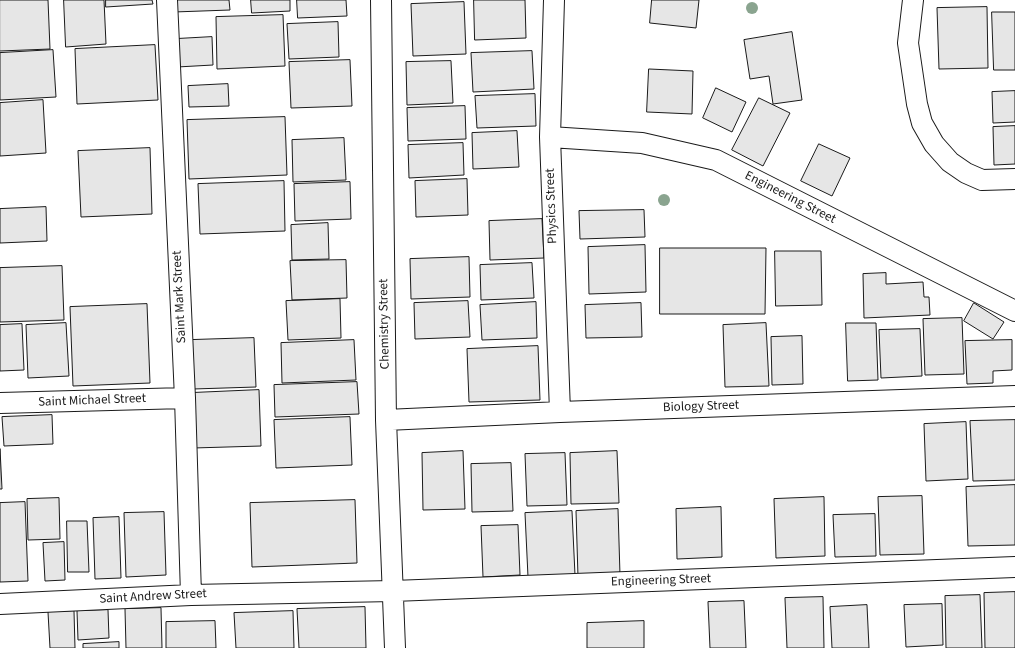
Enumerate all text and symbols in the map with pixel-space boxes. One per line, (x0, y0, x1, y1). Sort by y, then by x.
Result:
street label: Physics Street (543, 168, 561, 244)
street label: Engineering Street (742, 168, 838, 228)
street label: Saint Mark Street (170, 250, 190, 344)
street label: Chemistry Street (376, 279, 394, 369)
street label: Saint Michael Street (38, 391, 146, 411)
street label: Biology Street (663, 398, 739, 416)
street label: Engineering Street (611, 571, 711, 591)
street label: Saint Andrew Street (99, 586, 207, 608)

